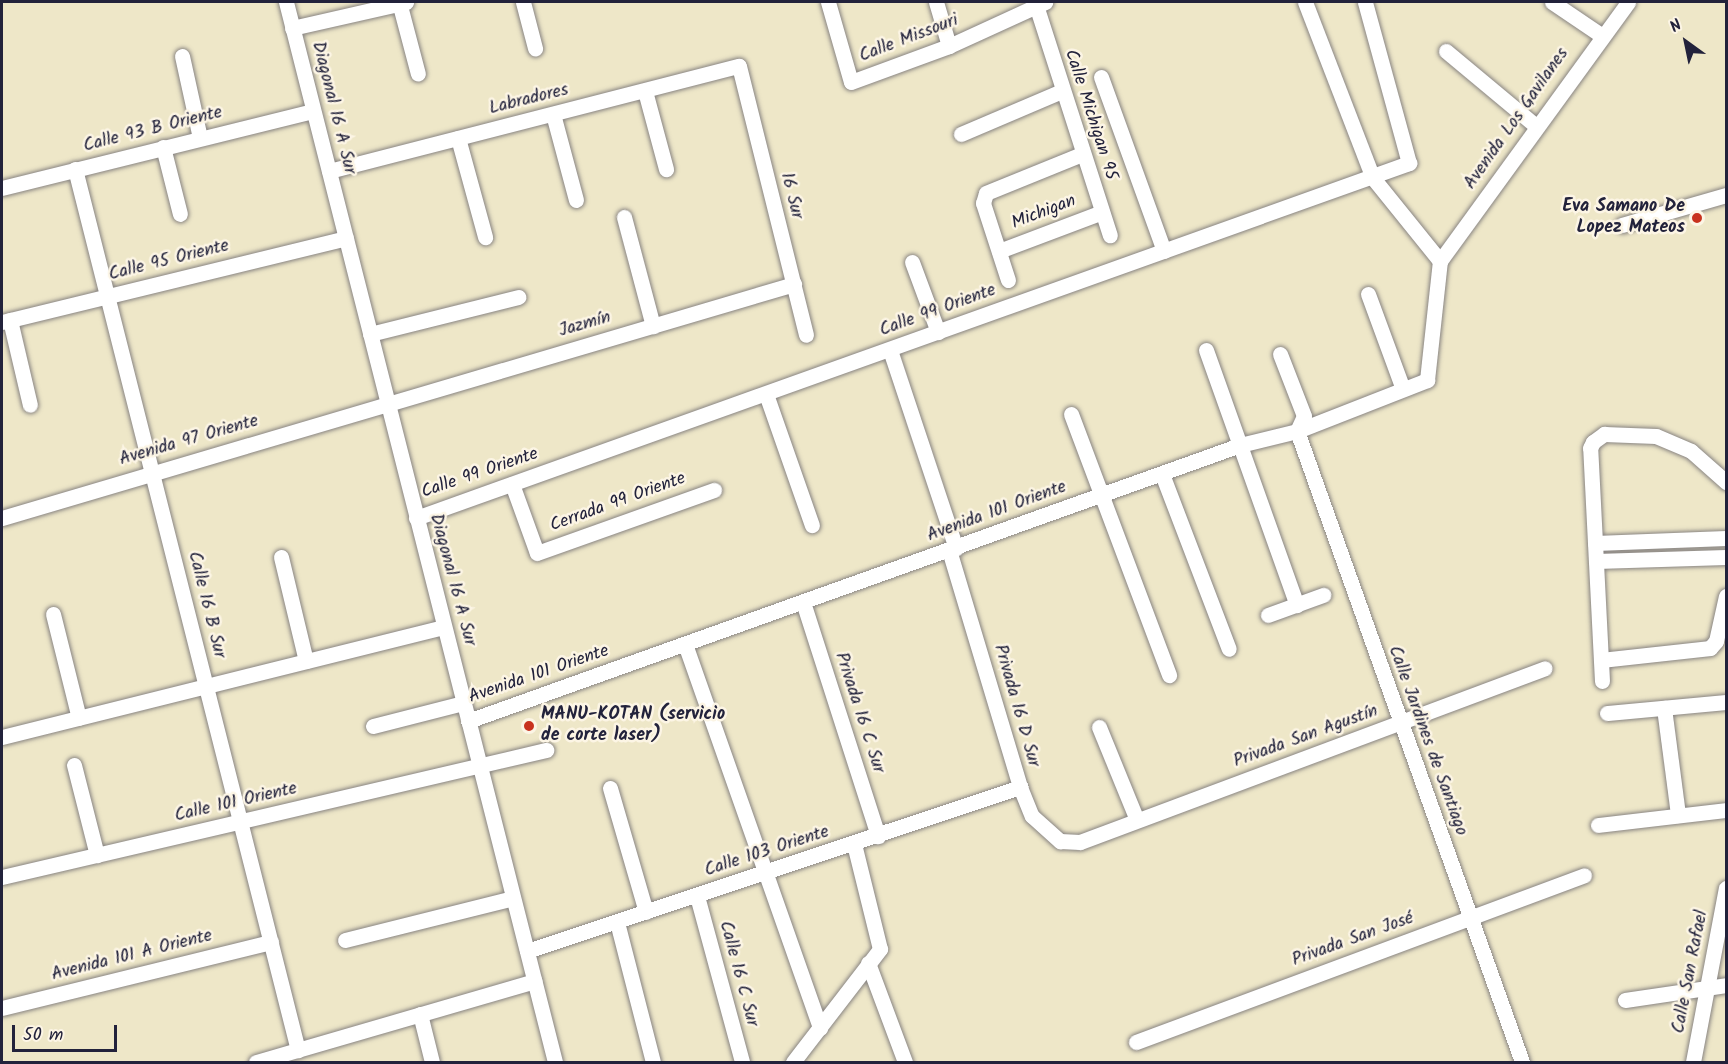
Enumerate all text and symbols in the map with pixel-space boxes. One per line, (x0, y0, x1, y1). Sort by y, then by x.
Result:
street label: Calle Missouri (856, 10, 962, 68)
north arrow (1656, 12, 1716, 72)
text: N (1665, 13, 1687, 40)
street label: Diagonal 16 A Sur (306, 39, 360, 177)
street label: Avenida Los Gavilanes (1460, 44, 1574, 194)
street label: Calle Michigan 95 (1059, 47, 1121, 183)
street label: Labradores (487, 80, 571, 120)
street label: Calle 93 B Oriente (81, 102, 225, 158)
street label: 16 Sur (775, 171, 807, 221)
street label: Michigan (1009, 191, 1079, 235)
place label: Eva Samano De Lopez Mateos (1562, 197, 1685, 240)
marker: Eva Samano De Lopez Mateos (1690, 211, 1704, 225)
street label: Calle 95 Oriente (107, 236, 231, 286)
street label: Calle 99 Oriente (877, 280, 999, 342)
street label: Jazmín (557, 307, 613, 343)
street label: Avenida 97 Oriente (117, 411, 261, 471)
street label: Calle 99 Oriente (419, 444, 541, 504)
street label: Cerrada 99 Oriente (547, 468, 689, 538)
street label: Avenida 101 Oriente (924, 477, 1070, 547)
street label: Diagonal 16 A Sur (424, 512, 480, 648)
street label: Calle 16 B Sur (182, 549, 230, 661)
street label: Avenida 101 Oriente (466, 641, 612, 709)
street label: Privada 16 D Sur (988, 642, 1044, 770)
street label: Calle Jardines de Santiago (1383, 643, 1471, 839)
street label: Privada 16 C Sur (829, 650, 889, 776)
street label: Privada San Agustín (1231, 701, 1381, 773)
place label: MANU-KOTAN (servicio de corte laser) (541, 705, 725, 748)
marker: MANU-KOTAN (servicio de corte laser) (522, 719, 536, 733)
street label: Calle 101 Oriente (173, 778, 299, 828)
street label: Calle 103 Oriente (702, 822, 832, 882)
street label: Privada San José (1289, 908, 1417, 972)
street label: Calle San Rafael (1668, 909, 1714, 1035)
street label: Calle 16 C Sur (714, 919, 762, 1029)
street label: Avenida 101 A Oriente (49, 926, 215, 986)
scale bar (15, 1013, 120, 1051)
text: 50 m (23, 1021, 63, 1050)

